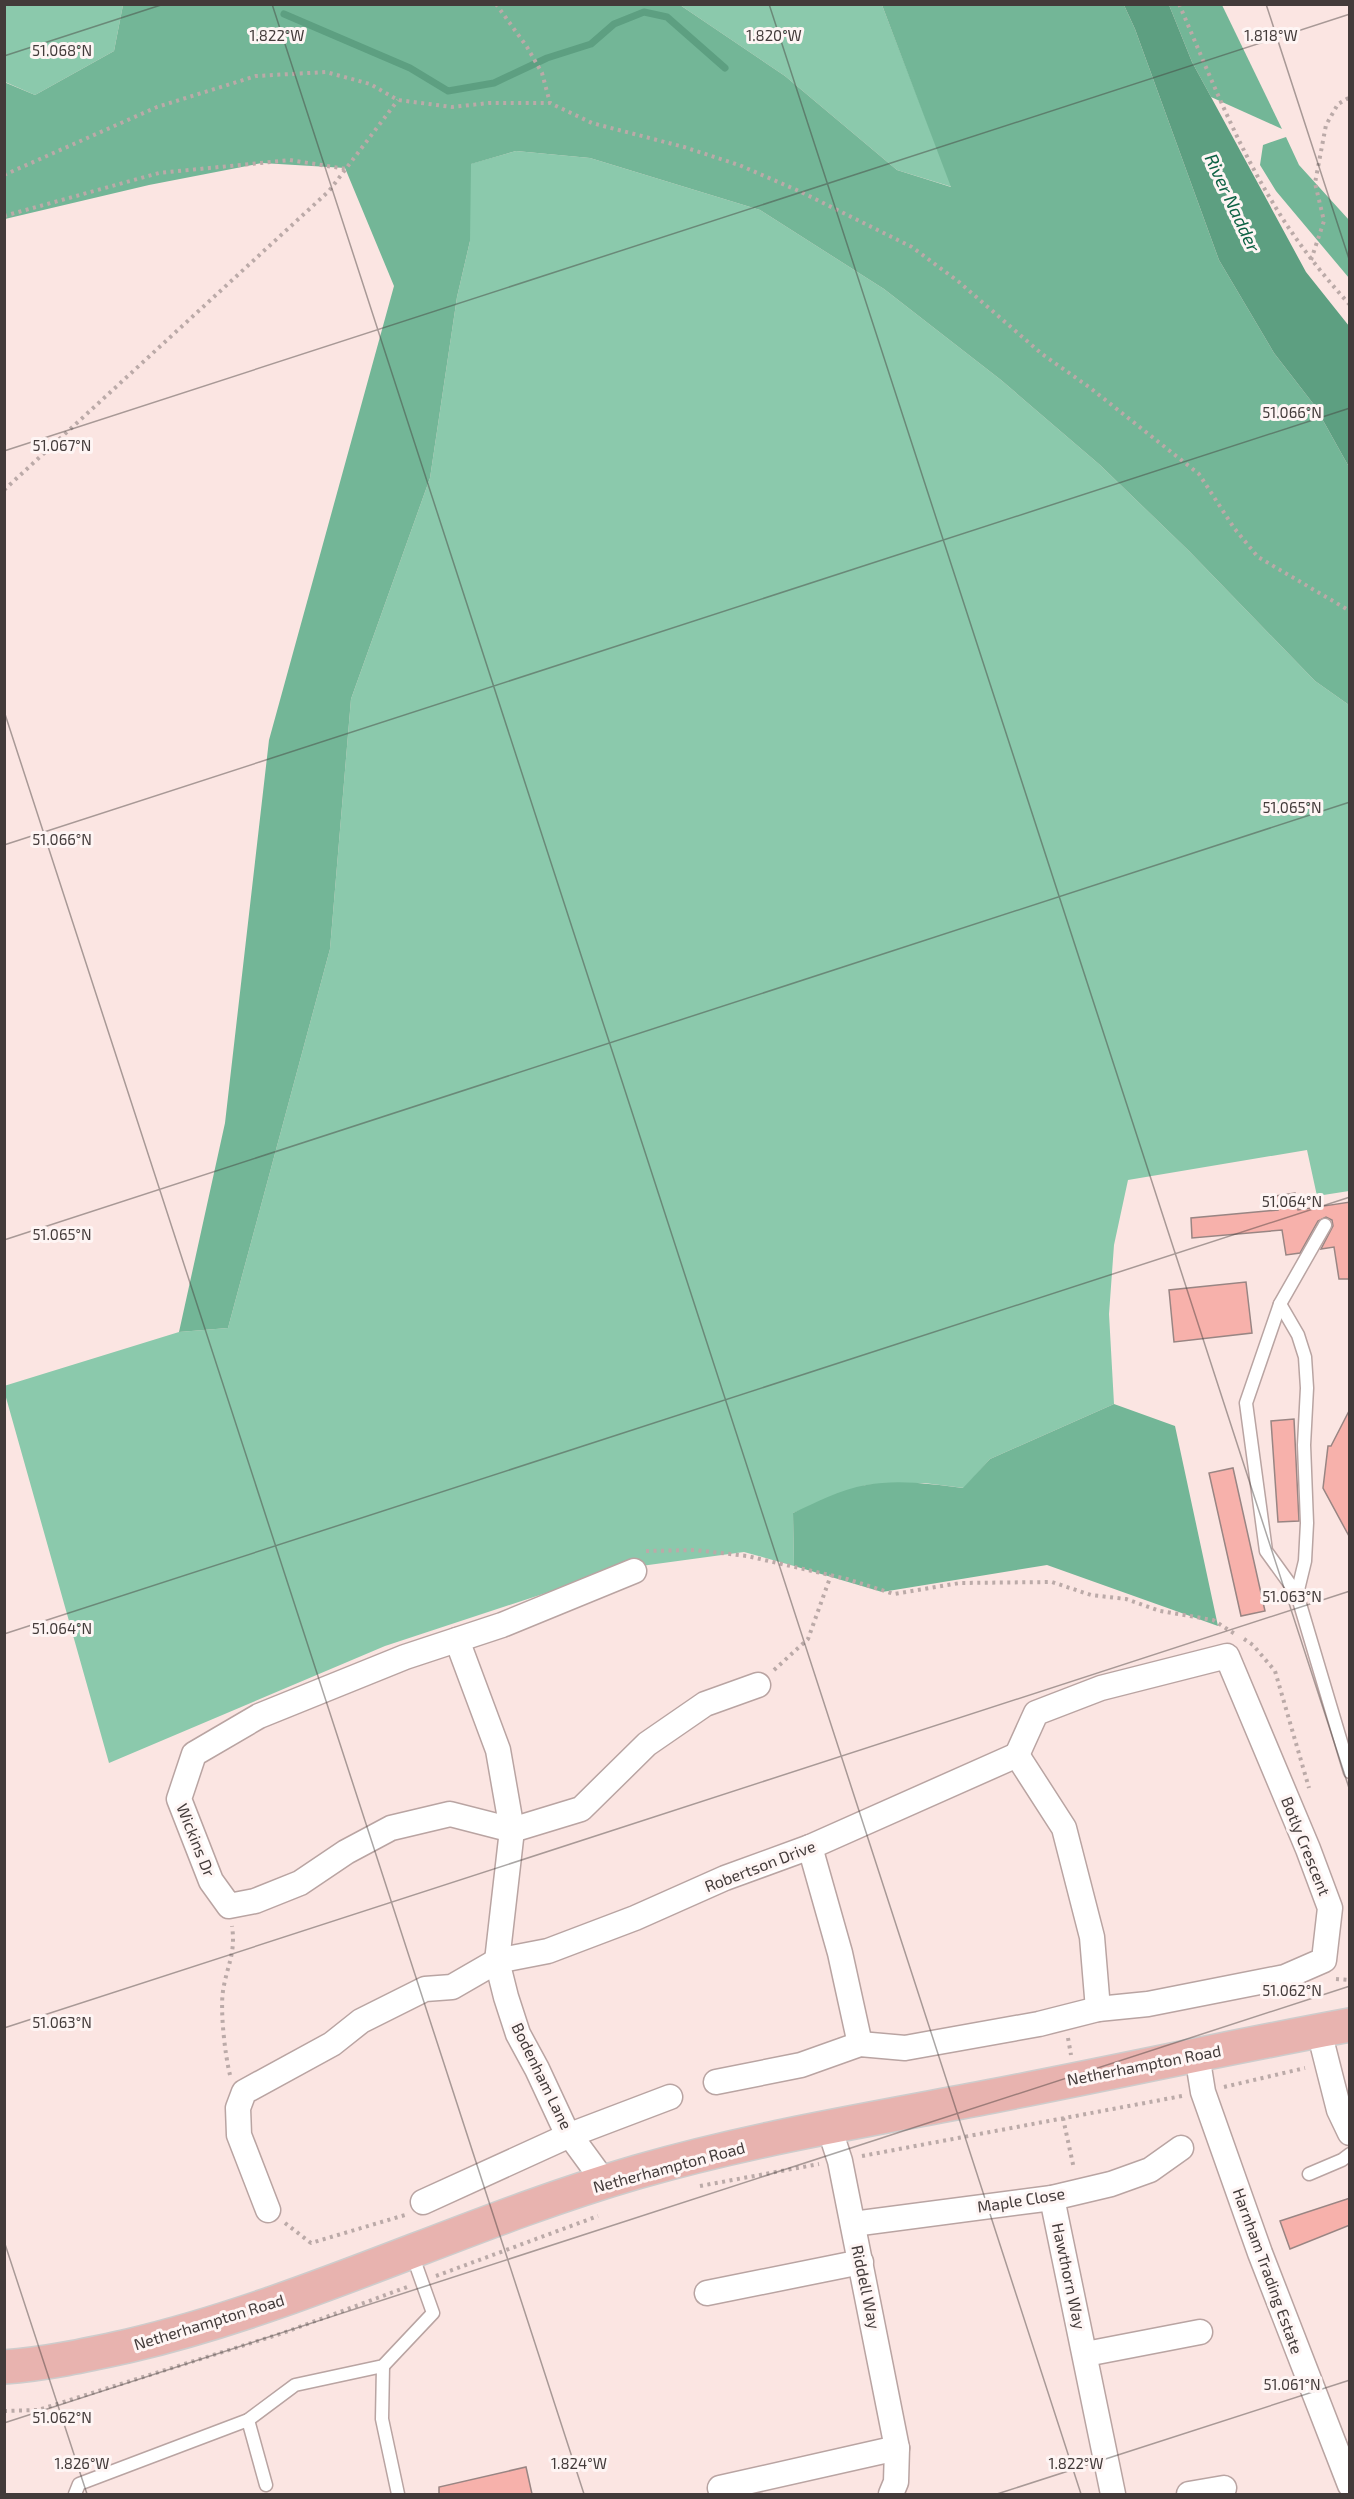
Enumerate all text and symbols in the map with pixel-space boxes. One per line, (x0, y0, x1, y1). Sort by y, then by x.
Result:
text: 1.822°W (249, 26, 305, 44)
text: 1.820°W (746, 26, 802, 44)
text: 1.818°W (1244, 26, 1298, 44)
text: 51.068°N (32, 41, 92, 59)
water label: River Nadder (1201, 150, 1266, 256)
text: 51.066°N (1262, 403, 1322, 421)
text: 51.067°N (33, 436, 91, 454)
text: 51.065°N (1262, 798, 1322, 816)
text: 51.066°N (32, 830, 92, 848)
text: 51.064°N (1262, 1192, 1322, 1210)
text: 51.065°N (32, 1225, 92, 1243)
text: 51.063°N (1262, 1587, 1322, 1605)
text: 51.064°N (32, 1619, 92, 1637)
street label: Botly Crescent (1278, 1794, 1335, 1898)
street label: Wickins Dr (173, 1801, 220, 1880)
street label: Robertson Drive (702, 1836, 818, 1895)
text: 51.062°N (1262, 1981, 1322, 1999)
text: 51.063°N (32, 2013, 92, 2031)
street label: Bodenham Lane (508, 2019, 577, 2132)
street label: Netherhampton Road (1065, 2040, 1223, 2089)
street label: Netherhampton Road (591, 2137, 747, 2196)
street label: Maple Close (976, 2183, 1066, 2216)
street label: Harnham Trading Estate (1230, 2185, 1307, 2356)
street label: Hawthorn Way (1049, 2221, 1090, 2331)
street label: Riddell Way (848, 2243, 885, 2331)
street label: Netherhampton Road (131, 2290, 286, 2353)
text: 51.061°N (1263, 2375, 1321, 2393)
text: 51.062°N (32, 2408, 92, 2426)
text: 1.826°W (54, 2454, 110, 2472)
text: 1.824°W (551, 2454, 607, 2472)
text: 1.822°W (1048, 2454, 1104, 2472)

